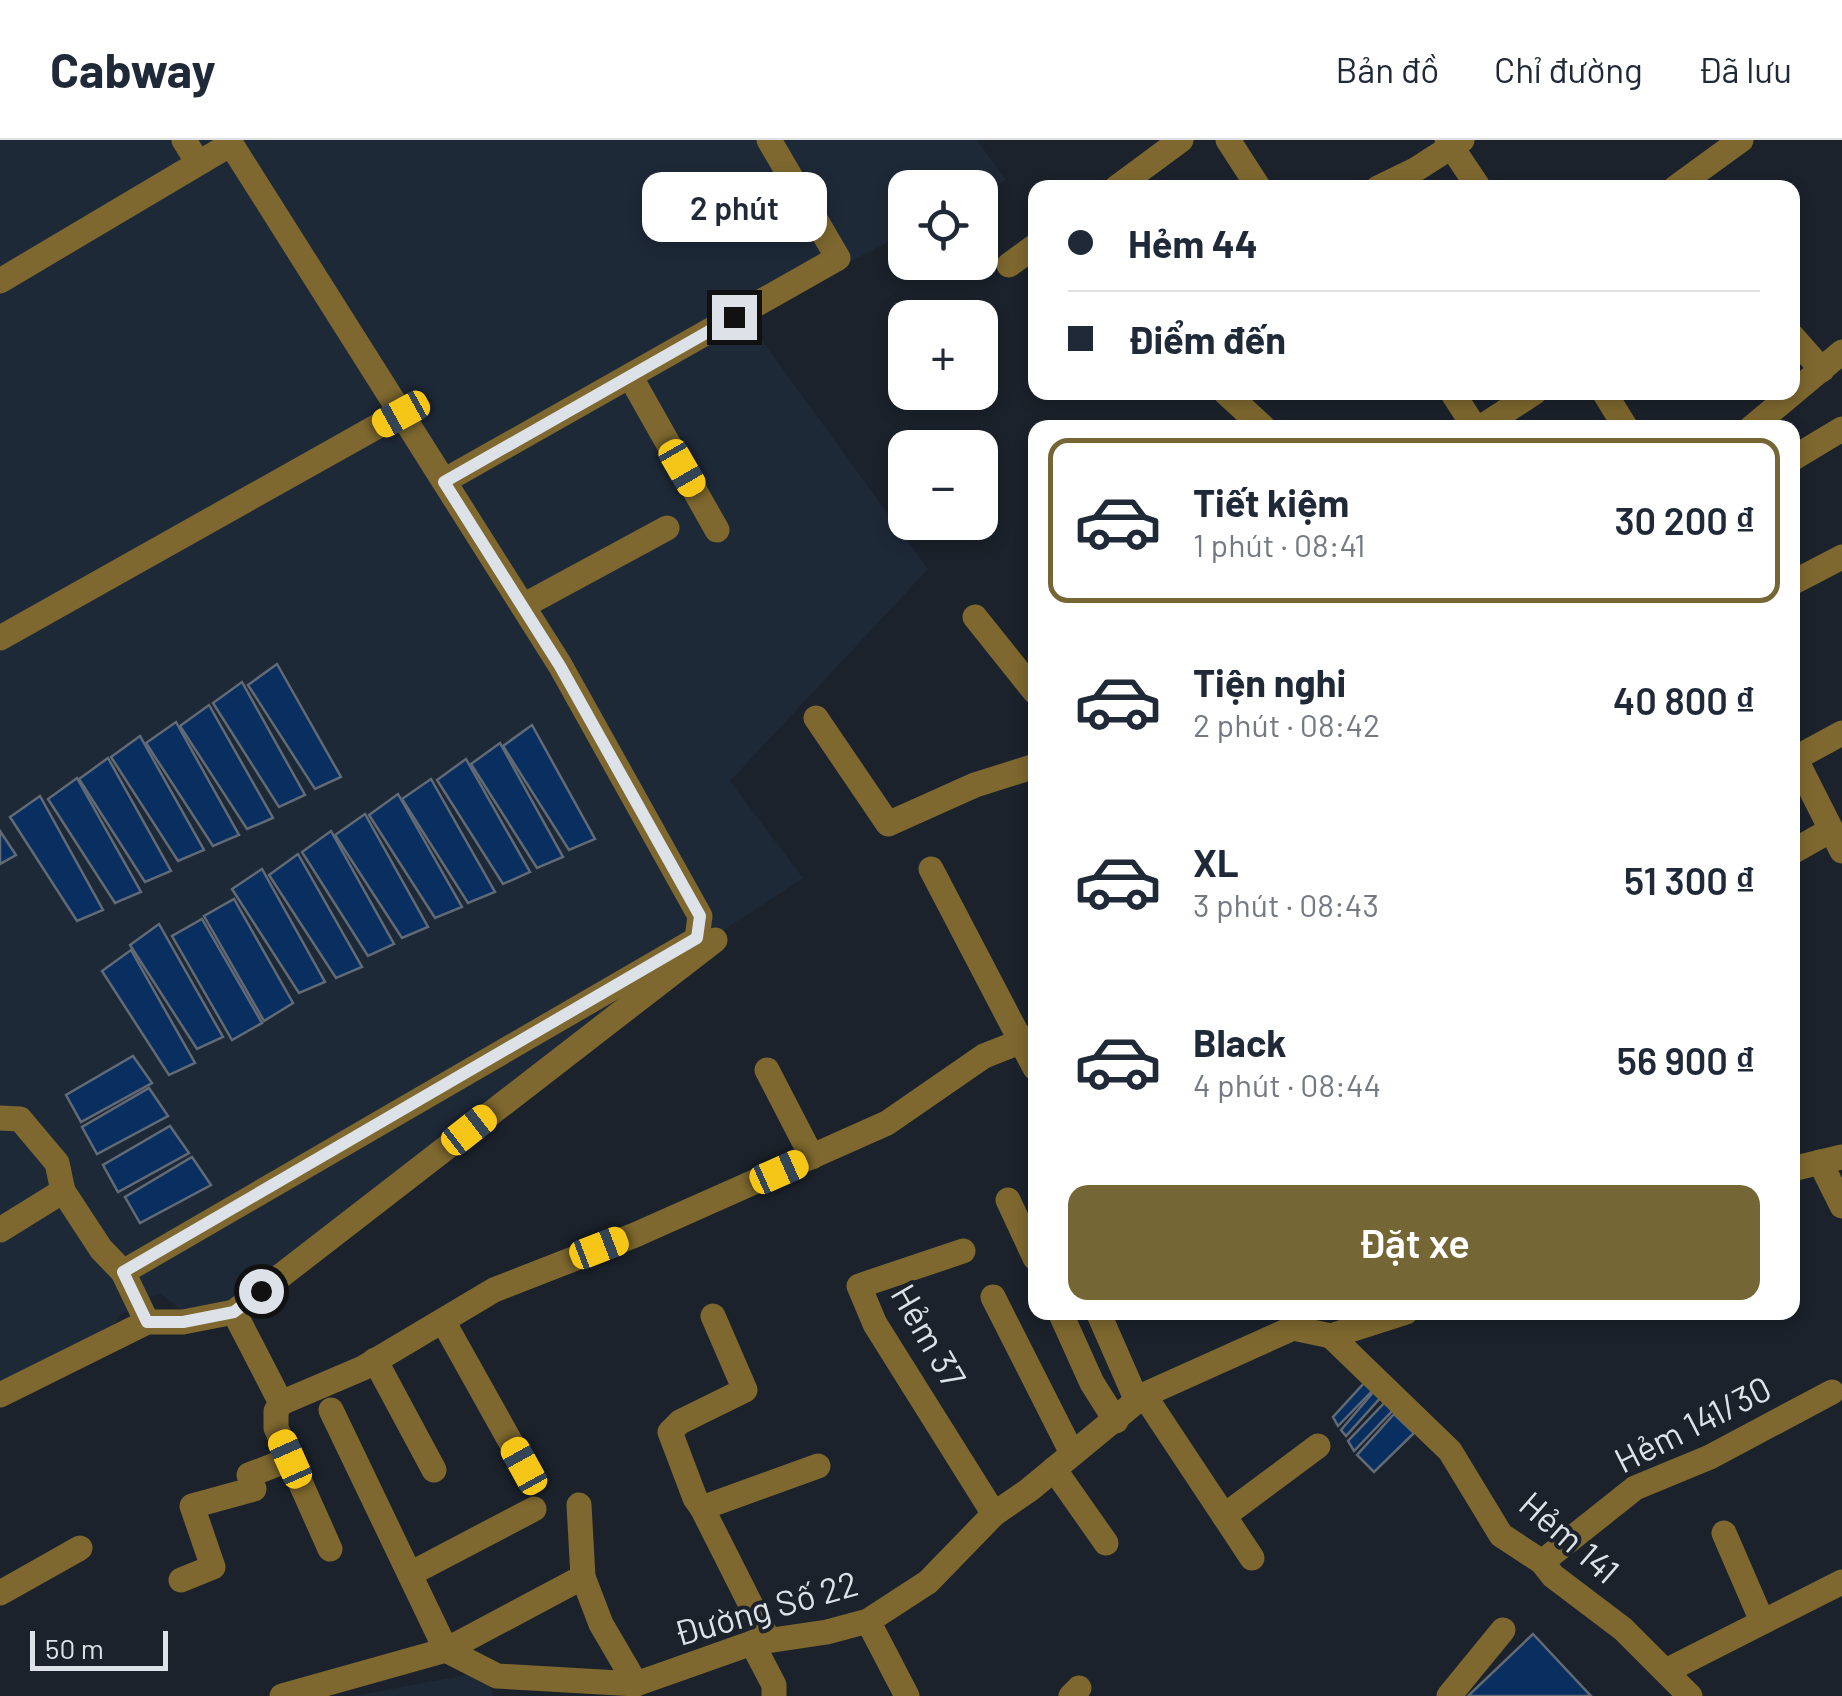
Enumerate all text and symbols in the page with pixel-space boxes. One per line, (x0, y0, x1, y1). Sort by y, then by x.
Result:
text: Cabway (50, 40, 216, 98)
text: Bản đồ (1336, 48, 1439, 90)
text: Chỉ đường (1494, 48, 1643, 90)
text: Đã lưu (1698, 48, 1792, 90)
map controls (888, 170, 998, 540)
button: locate (888, 170, 998, 280)
callout: 2 phút (642, 172, 826, 242)
text: 2 phút (690, 188, 779, 226)
text: Hẻm 44 (1128, 220, 1258, 266)
route end (712, 295, 757, 340)
button: + (888, 300, 998, 410)
text: Điểm đến (1128, 316, 1286, 362)
car (367, 386, 435, 442)
button: − (888, 430, 998, 540)
car (654, 435, 710, 501)
icon: car (1073, 476, 1163, 566)
text: Tiết kiệm (1193, 479, 1349, 525)
text: 30 200 ₫ (1614, 497, 1755, 543)
text: 1 phút · 08:41 (1193, 525, 1365, 563)
icon: car (1073, 656, 1163, 746)
text: Tiện nghi (1193, 659, 1346, 705)
text: 40 800 ₫ (1613, 677, 1755, 723)
text: 2 phút · 08:42 (1193, 705, 1380, 743)
icon: car (1073, 836, 1163, 926)
text: XL (1193, 839, 1239, 885)
text: 51 300 ₫ (1624, 857, 1755, 903)
text: 3 phút · 08:43 (1193, 885, 1379, 923)
icon: car (1073, 1016, 1163, 1106)
text: Black (1193, 1019, 1287, 1065)
text: 56 900 ₫ (1617, 1037, 1755, 1083)
text: 4 phút · 08:44 (1193, 1065, 1381, 1103)
car (436, 1100, 502, 1160)
car (745, 1146, 813, 1198)
button: Đặt xe (1068, 1185, 1760, 1300)
car (566, 1223, 632, 1273)
route start (239, 1269, 284, 1314)
street label: Hẻm 37 (884, 1276, 976, 1394)
street label: Hẻm 141/30 (1607, 1366, 1777, 1480)
car (264, 1425, 316, 1493)
car (496, 1432, 552, 1500)
street label: Hẻm 141 (1512, 1482, 1629, 1591)
street label: Đường Số 22 (669, 1561, 862, 1653)
scale bar (30, 1626, 168, 1670)
text: 50 m (45, 1631, 104, 1665)

